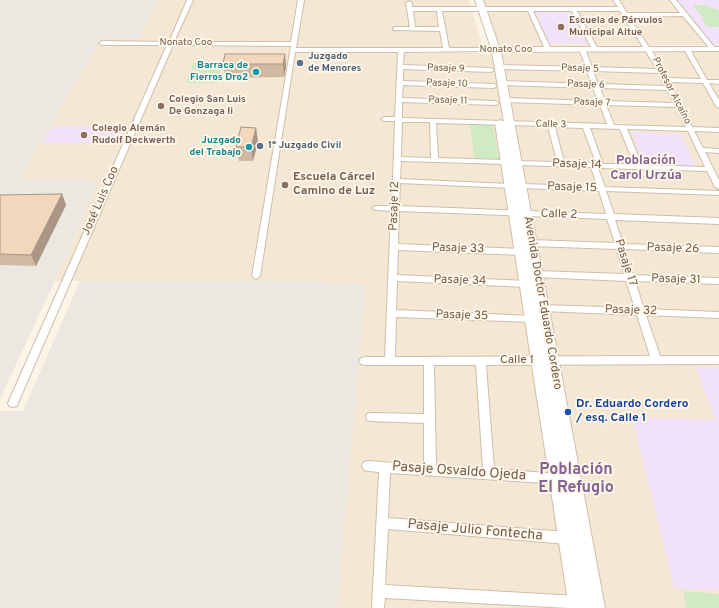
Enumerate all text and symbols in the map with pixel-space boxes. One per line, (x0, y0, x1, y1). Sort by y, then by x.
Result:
place label: Escuela de Párvulos Municipal Altue (569, 15, 663, 38)
marker: Escuela de Párvulos Municipal Altue (556, 22, 566, 32)
street label: Nonato Coo (160, 37, 212, 49)
street label: Nonato Coo (480, 44, 532, 56)
place label: Juzgado de Menores (308, 51, 361, 74)
street label: Profesor Alcaíno (649, 55, 693, 127)
marker: Juzgado de Menores (295, 58, 305, 68)
place label: Barraca de Fierros Dro2 (190, 60, 248, 84)
street label: Pasaje 9 (427, 62, 465, 76)
street label: Pasaje 5 (561, 62, 599, 76)
marker: Barraca de Fierros Dro2 (251, 67, 261, 77)
street label: Pasaje 10 (426, 77, 468, 91)
street label: Pasaje 6 (567, 78, 605, 92)
place label: Colegio San Luis De Gonzaga Ii (169, 94, 246, 118)
street label: Pasaje 11 (428, 94, 468, 108)
street label: Pasaje 7 (573, 96, 611, 110)
marker: Colegio San Luis De Gonzaga Ii (156, 101, 166, 111)
street label: Calle 3 (535, 118, 567, 132)
place label: Colegio Alemán Rudolf Deckwerth (92, 123, 175, 146)
marker: Colegio Alemán Rudolf Deckwerth (79, 130, 89, 140)
place label: Juzgado del Trabajo (189, 135, 241, 158)
place label: 1° Juzgado Civil (268, 140, 341, 152)
marker: 1° Juzgado Civil (255, 141, 265, 151)
marker: Juzgado del Trabajo (244, 142, 254, 152)
district label: Población Carol Urzúa (610, 153, 682, 184)
street label: Pasaje 14 (552, 157, 602, 173)
street label: José Luis Coo (79, 164, 123, 238)
place label: Escuela Cárcel Camino de Luz (293, 171, 375, 199)
marker: Escuela Cárcel Camino de Luz (280, 180, 290, 190)
street label: Pasaje 15 (547, 180, 597, 196)
street label: Pasaje 12 (387, 181, 403, 231)
street label: Calle 2 (540, 207, 578, 223)
street label: Avenida Doctor Eduardo Cordero (520, 215, 564, 391)
street label: Pasaje 17 (611, 238, 639, 288)
street label: Pasaje 33 (431, 241, 485, 257)
street label: Pasaje 26 (646, 241, 700, 257)
street label: Pasaje 31 (651, 272, 701, 288)
street label: Pasaje 34 (433, 273, 487, 289)
street label: Pasaje 32 (605, 303, 657, 319)
street label: Pasaje 35 (435, 308, 489, 324)
street label: Calle 1 (500, 354, 534, 368)
place label: Dr. Eduardo Cordero / esq. Calle 1 (576, 398, 688, 426)
marker: Dr. Eduardo Cordero / esq. Calle 1 (563, 407, 573, 417)
street label: Pasaje Osvaldo Ojeda (391, 459, 527, 485)
district label: Población El Refugio (538, 461, 614, 499)
street label: Pasaje Julio Fontecha (407, 517, 543, 545)

